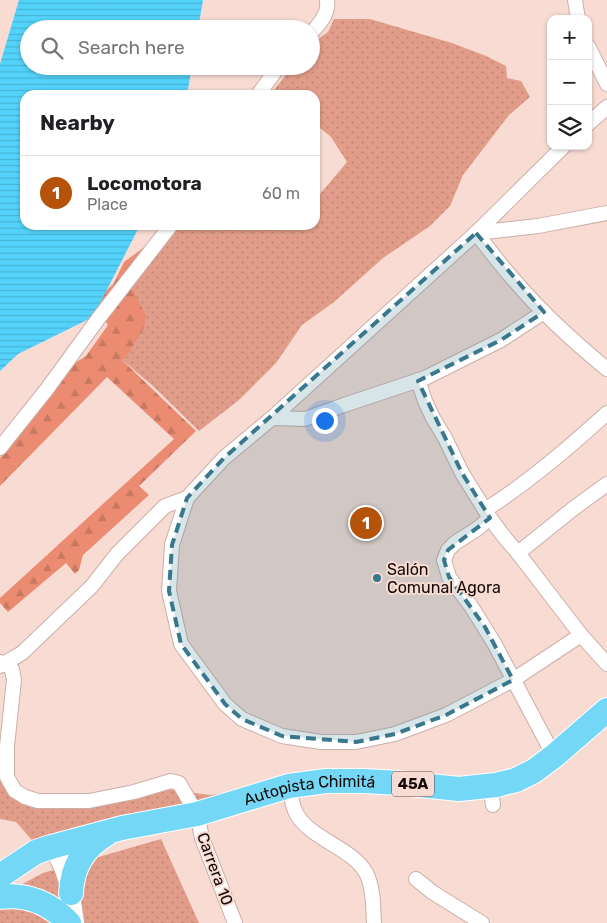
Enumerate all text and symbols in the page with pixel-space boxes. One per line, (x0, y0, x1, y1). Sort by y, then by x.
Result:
map controls (547, 15, 592, 150)
button: + (547, 15, 592, 60)
search box (20, 20, 320, 75)
icon: search (38, 34, 66, 62)
text: Search here (78, 36, 185, 59)
button: − (547, 60, 592, 105)
button: layers (547, 105, 592, 150)
text: Nearby (40, 110, 115, 135)
text: Locomotora (87, 172, 202, 195)
text: 1 (52, 184, 60, 203)
text: 60 m (262, 184, 300, 203)
text: Place (87, 195, 128, 214)
your location (312, 408, 338, 434)
pin: 1 (350, 504, 382, 542)
place label: Salón Comunal Agora (387, 560, 501, 597)
marker: Salón Comunal Agora (371, 572, 383, 584)
street label: Autopista Chimitá (241, 771, 376, 809)
road number: 45A (392, 772, 434, 796)
street label: Carrera 10 (193, 830, 237, 908)

